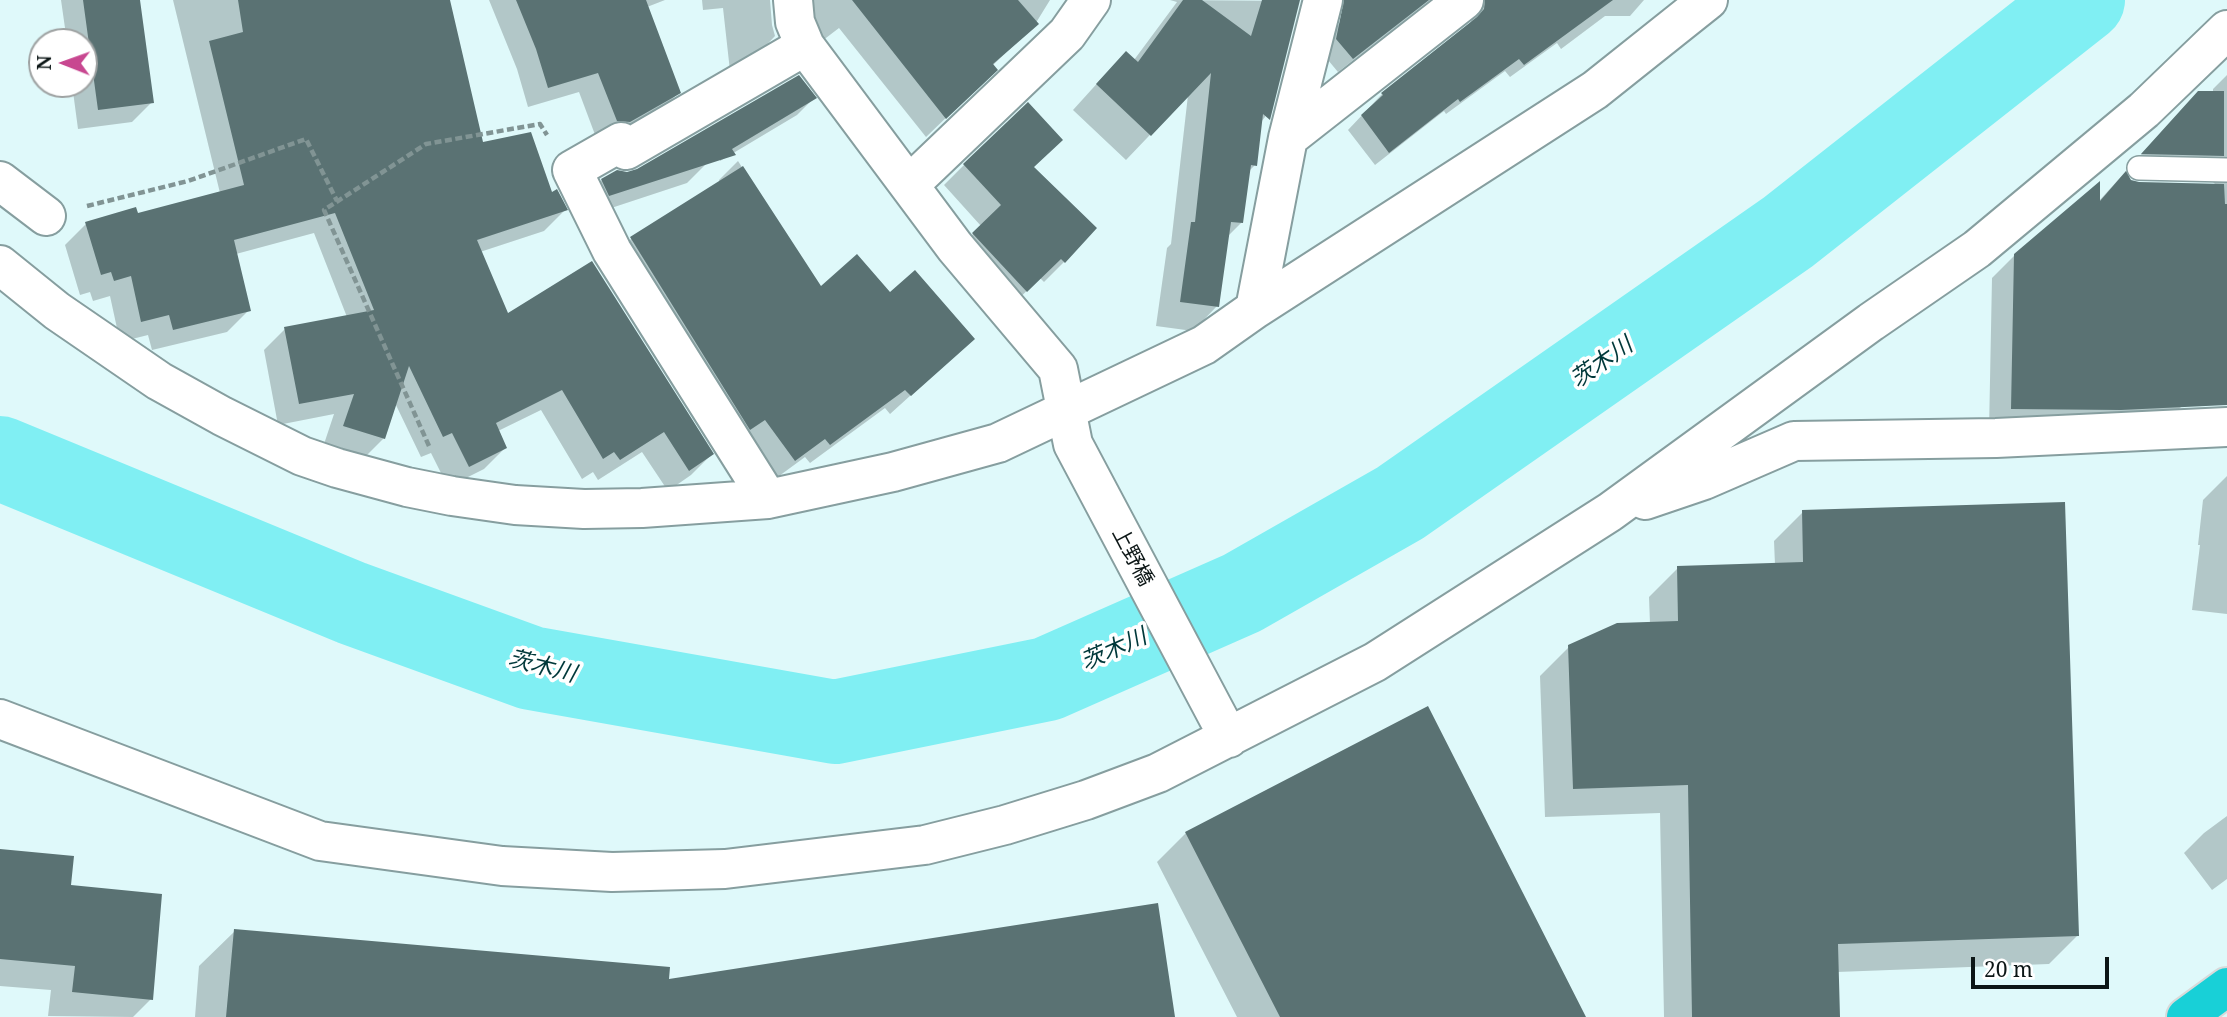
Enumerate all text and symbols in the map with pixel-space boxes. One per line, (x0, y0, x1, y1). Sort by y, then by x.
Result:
north arrow (28, 28, 98, 98)
text: N (31, 55, 57, 70)
water label: 茨木川 (1566, 332, 1638, 394)
street label: 上野橋 (1106, 523, 1158, 591)
water label: 茨木川 (1077, 623, 1151, 677)
water label: 茨木川 (505, 645, 579, 689)
scale bar (1975, 944, 2113, 988)
text: 20 m (1984, 955, 2033, 983)

